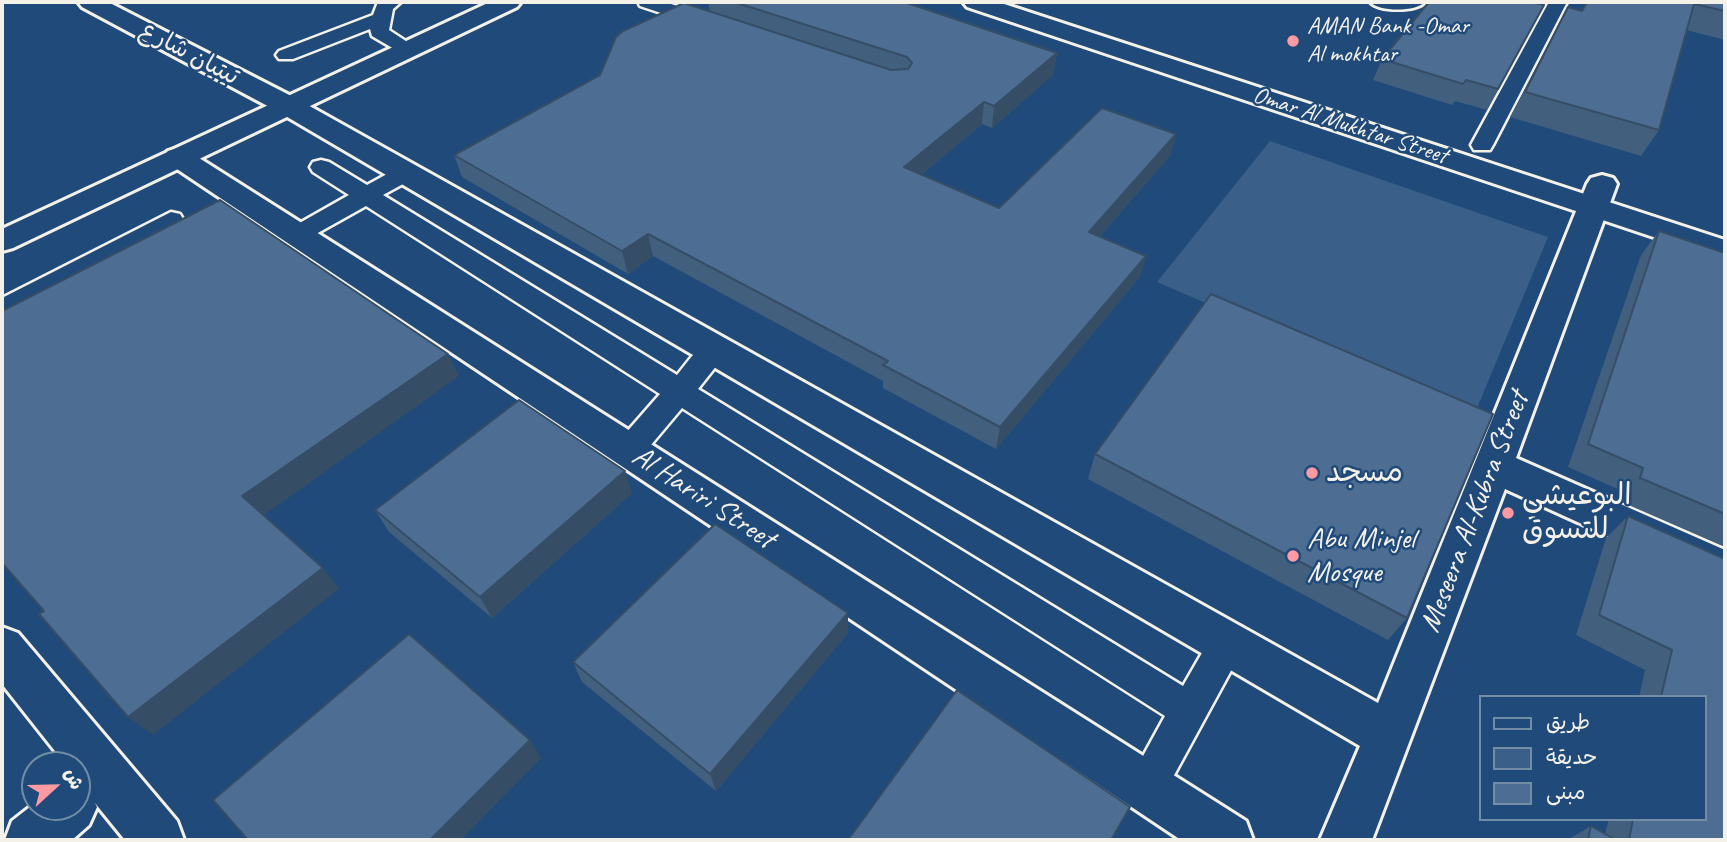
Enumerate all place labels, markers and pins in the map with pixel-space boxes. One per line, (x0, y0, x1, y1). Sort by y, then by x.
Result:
place label: AMAN Bank -Omar Al mokhtar (1307, 13, 1469, 69)
marker: AMAN Bank -Omar Al mokhtar (1285, 33, 1301, 49)
place label: مسجد (1326, 455, 1403, 491)
marker: مسجد (1304, 465, 1320, 481)
place label: البوعيشي للتسوق (1522, 478, 1632, 548)
marker: البوعيشي للتسوق (1500, 505, 1516, 521)
place label: Abu Minjel Mosque (1307, 521, 1415, 592)
marker: Abu Minjel Mosque (1285, 548, 1301, 564)

